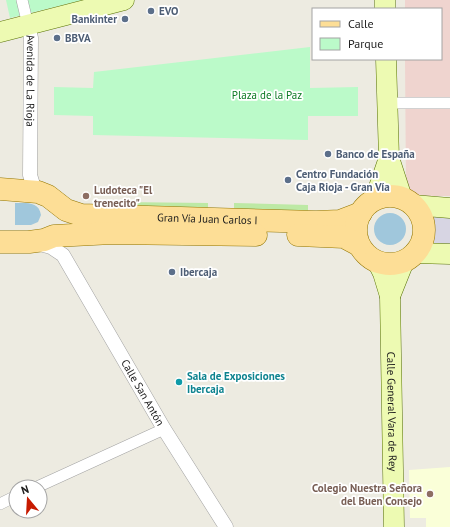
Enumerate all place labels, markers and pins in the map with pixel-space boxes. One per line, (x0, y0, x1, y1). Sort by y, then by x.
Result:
place label: EVO (159, 4, 178, 18)
marker: EVO (146, 6, 156, 16)
place label: Bankinter (71, 12, 117, 26)
marker: Bankinter (120, 14, 130, 24)
place label: BBVA (65, 31, 91, 45)
marker: BBVA (52, 33, 62, 43)
place label: Banco de España (336, 147, 415, 161)
marker: Banco de España (323, 149, 333, 159)
place label: Centro Fundación Caja Rioja - Gran Vía (296, 167, 390, 194)
marker: Centro Fundación Caja Rioja - Gran Vía (283, 175, 293, 185)
place label: Ludoteca "El trenecito" (94, 183, 153, 210)
marker: Ludoteca "El trenecito" (81, 191, 91, 201)
place label: Ibercaja (180, 265, 217, 279)
marker: Ibercaja (167, 267, 177, 277)
place label: Sala de Exposiciones Ibercaja (187, 369, 285, 396)
marker: Sala de Exposiciones Ibercaja (174, 377, 184, 387)
place label: Colegio Nuestra Señora del Buen Consejo (312, 481, 422, 508)
marker: Colegio Nuestra Señora del Buen Consejo (425, 489, 435, 499)

